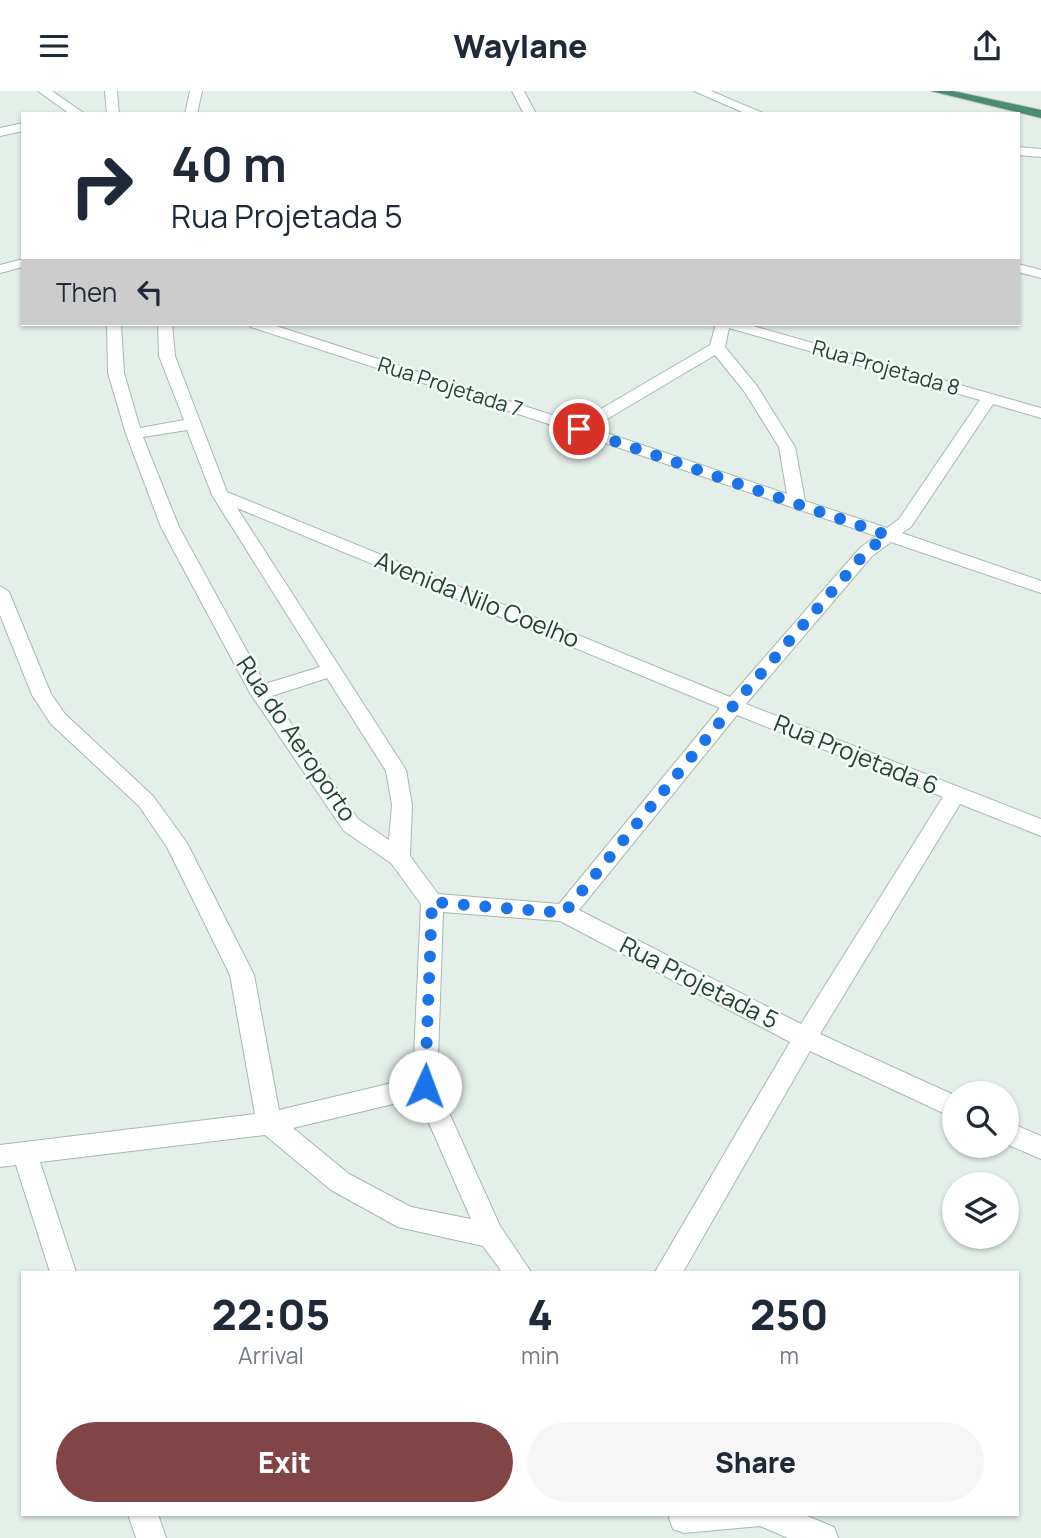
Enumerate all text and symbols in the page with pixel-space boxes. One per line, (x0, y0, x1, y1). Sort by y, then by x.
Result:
text: Waylane (454, 24, 587, 68)
icon: menu (35, 27, 73, 65)
icon: share (968, 27, 1006, 65)
text: 40 m (171, 130, 287, 197)
icon: right (56, 140, 147, 231)
text: Rua Projetada 5 (171, 194, 403, 238)
icon: left (131, 273, 169, 311)
text: Then (56, 274, 117, 310)
street label: Rua Projetada 8 (809, 333, 963, 401)
street label: Rua Projetada 7 (374, 349, 526, 423)
pin (549, 399, 609, 459)
icon: arrive (560, 410, 598, 448)
street label: Avenida Nilo Coelho (370, 542, 585, 655)
street label: Rua do Aeroporto (230, 649, 365, 827)
street label: Rua Projetada 6 (769, 706, 944, 802)
street label: Rua Projetada 5 (615, 928, 785, 1036)
position arrow (388, 1049, 462, 1123)
map controls (942, 1081, 1019, 1249)
button: search (942, 1081, 1019, 1158)
button: layers (942, 1172, 1019, 1249)
text: 22:05 (212, 1285, 330, 1343)
text: 4 (527, 1285, 553, 1343)
text: 250 (750, 1285, 828, 1343)
text: Arrival (238, 1339, 304, 1371)
text: min (521, 1339, 559, 1371)
text: m (779, 1339, 799, 1371)
button: Exit (56, 1422, 513, 1502)
button: Share (527, 1422, 984, 1502)

